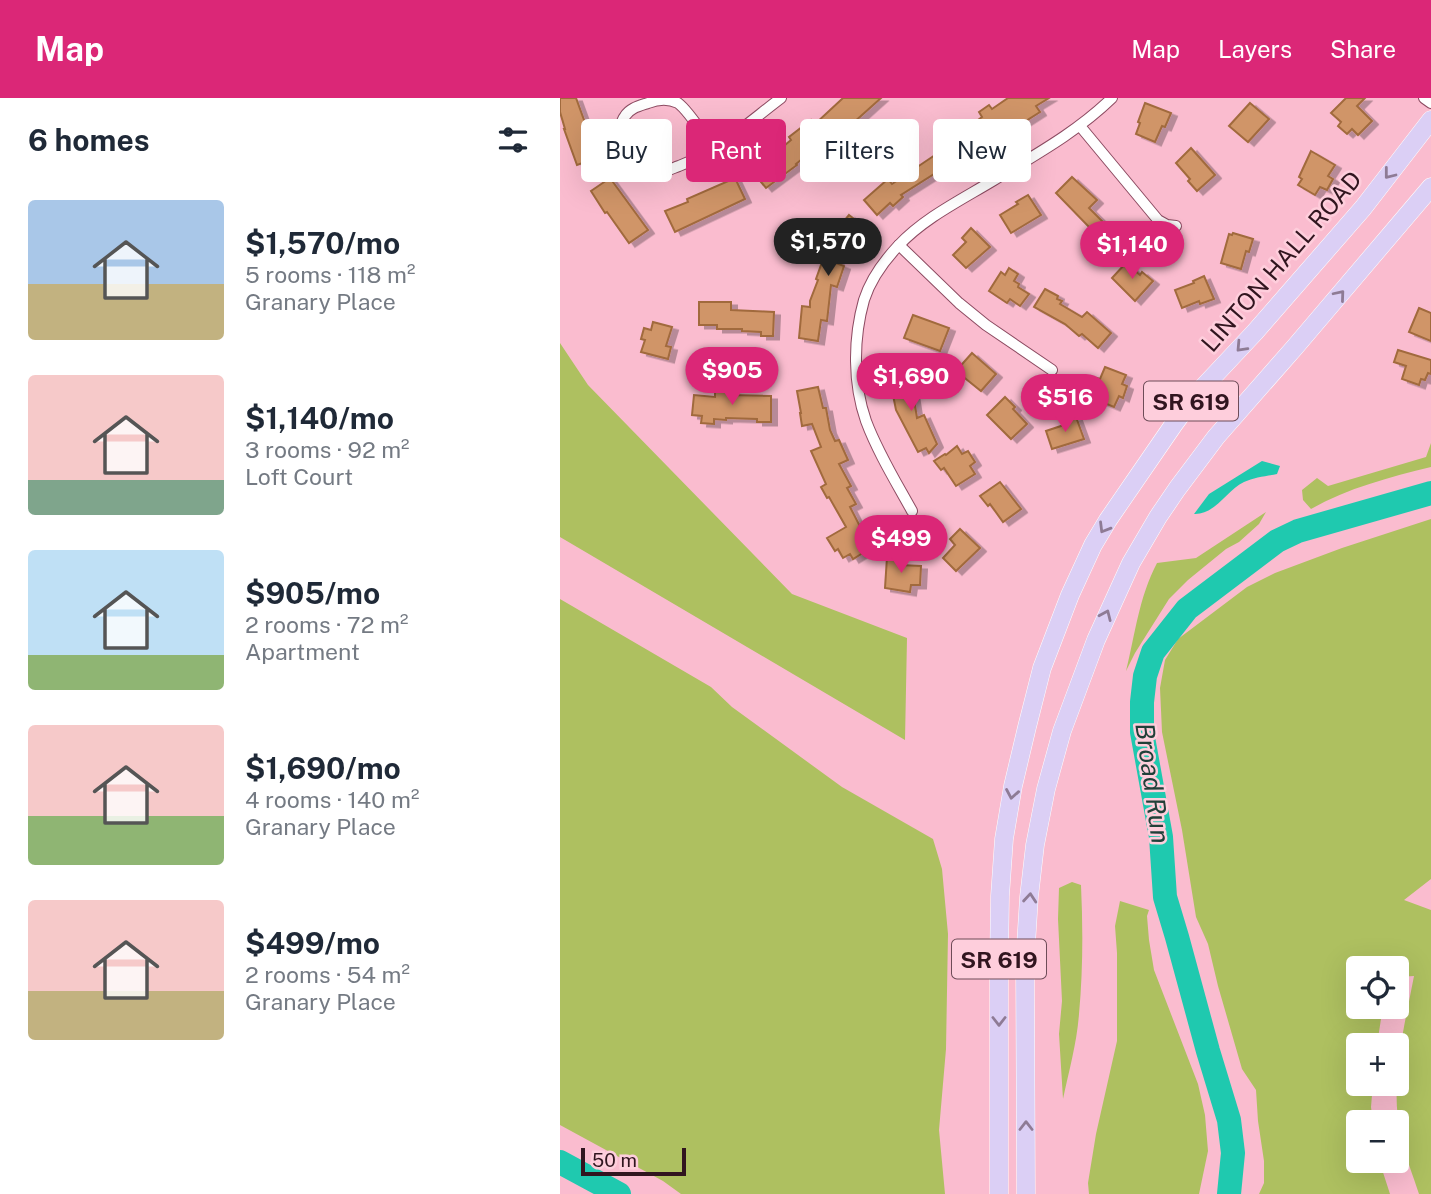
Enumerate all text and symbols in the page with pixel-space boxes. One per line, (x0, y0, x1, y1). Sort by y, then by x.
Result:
text: Map (35, 30, 104, 68)
text: Map (1131, 35, 1180, 63)
text: Layers (1218, 35, 1292, 63)
text: Share (1330, 35, 1396, 63)
chip: Buy (581, 119, 672, 182)
chip: Rent (686, 119, 786, 182)
chip: Filters (800, 119, 919, 182)
chip: New (933, 119, 1031, 182)
icon: filters (494, 121, 532, 159)
text: 6 homes (28, 122, 150, 158)
street label: LINTON HALL ROAD (1195, 165, 1367, 357)
one-way arrow (1384, 166, 1397, 179)
pin: $1,570 (771, 218, 885, 278)
pin: $1,140 (1075, 222, 1189, 281)
text: $1,570/mo (245, 225, 400, 261)
text: $1,570 (790, 227, 866, 254)
icon: home (84, 228, 168, 312)
text: $1,140 (1096, 230, 1168, 257)
text: 5 rooms · 118 m² (245, 261, 415, 288)
text: Granary Place (245, 288, 396, 315)
one-way arrow (1332, 291, 1344, 304)
one-way arrow (1237, 339, 1249, 352)
pin: $905 (691, 348, 773, 407)
pin: $1,690 (854, 354, 968, 413)
text: $905 (701, 356, 763, 383)
text: $1,690 (873, 362, 949, 389)
pin: $516 (1024, 374, 1106, 434)
road number: SR 619 (1144, 382, 1238, 420)
text: $516 (1037, 383, 1093, 410)
text: $1,140/mo (245, 400, 394, 436)
icon: home (84, 403, 168, 487)
text: 3 rooms · 92 m² (245, 436, 410, 463)
text: Loft Court (245, 463, 353, 490)
pin: $499 (860, 516, 942, 575)
one-way arrow (1099, 520, 1112, 533)
text: $499 (871, 524, 931, 551)
text: $905/mo (245, 575, 380, 611)
icon: home (84, 578, 168, 662)
one-way arrow (1098, 610, 1112, 623)
text: 2 rooms · 72 m² (245, 611, 408, 638)
text: Apartment (245, 638, 360, 665)
water label: Broad Run (1129, 721, 1177, 845)
text: $1,690/mo (245, 750, 401, 786)
icon: home (84, 753, 168, 837)
text: 4 rooms · 140 m² (245, 786, 419, 813)
one-way arrow (1005, 788, 1020, 800)
text: Granary Place (245, 813, 396, 840)
one-way arrow (1022, 893, 1037, 904)
text: $499/mo (245, 925, 380, 961)
icon: home (84, 928, 168, 1012)
road number: SR 619 (952, 940, 1046, 978)
map controls (1346, 956, 1409, 1173)
button: locate (1346, 956, 1409, 1019)
text: 2 rooms · 54 m² (245, 961, 410, 988)
text: Granary Place (245, 988, 396, 1015)
one-way arrow (991, 1016, 1007, 1026)
button: + (1346, 1033, 1409, 1096)
button: − (1346, 1110, 1409, 1173)
one-way arrow (1018, 1120, 1034, 1131)
scale bar (581, 1145, 686, 1177)
text: 50 m (592, 1149, 637, 1171)

